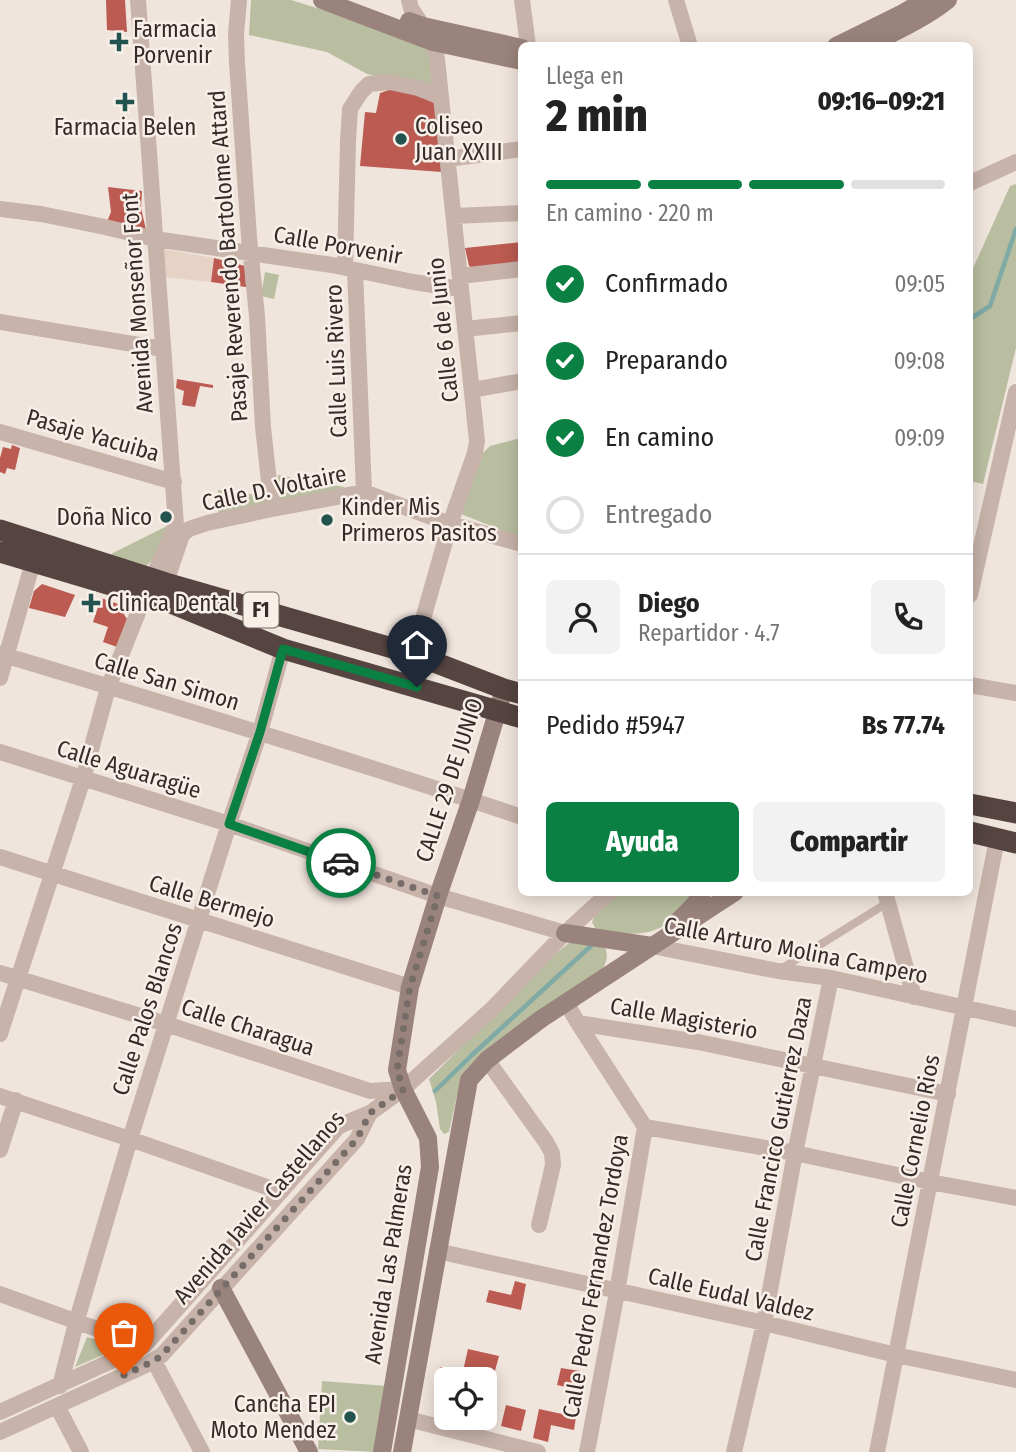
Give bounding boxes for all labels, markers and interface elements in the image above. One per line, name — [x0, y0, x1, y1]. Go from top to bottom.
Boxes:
place label: Farmacia Porvenir — [133, 15, 217, 69]
marker: Farmacia Porvenir — [111, 34, 127, 50]
text: Llega en — [546, 62, 624, 90]
text: 09:16–09:21 — [817, 86, 945, 117]
text: 2 min — [546, 88, 648, 143]
street label: Pasaje Reverendo Bartolome Attard — [202, 89, 254, 423]
marker: Farmacia Belen — [117, 94, 133, 110]
place label: Coliseo Juan XXIII — [415, 112, 503, 166]
place label: Farmacia Belen — [54, 113, 196, 141]
marker: Coliseo Juan XXIII — [393, 131, 409, 147]
street label: Avenida Monseñor Font — [115, 191, 159, 414]
text: En camino · 220 m — [546, 199, 714, 227]
street label: Calle Porvenir — [271, 220, 405, 270]
street label: Calle 6 de Junio — [421, 256, 465, 404]
icon: check — [546, 265, 584, 303]
text: Confirmado — [605, 268, 728, 299]
text: 09:05 — [895, 270, 945, 298]
street label: Calle Luis Rivero — [319, 284, 353, 438]
icon: check — [546, 342, 584, 380]
text: Preparando — [605, 345, 728, 376]
text: 09:08 — [894, 347, 945, 375]
street label: Pasaje Yacuiba — [23, 403, 163, 467]
icon: check — [546, 419, 584, 457]
text: En camino — [605, 422, 714, 453]
text: 09:09 — [894, 424, 945, 452]
street label: Calle D. Voltaire — [199, 459, 349, 517]
place label: Kinder Mis Primeros Pasitos — [341, 493, 497, 547]
text: Entregado — [605, 499, 712, 530]
place label: Doña Nico — [56, 503, 152, 531]
marker: Doña Nico — [158, 509, 174, 525]
marker: Kinder Mis Primeros Pasitos — [319, 512, 335, 528]
button: person — [546, 580, 620, 654]
button: phone — [871, 580, 945, 654]
text: Diego — [638, 588, 700, 619]
place label: Clinica Dental — [107, 589, 236, 617]
road number: F1 — [244, 592, 278, 628]
marker: Clinica Dental — [81, 593, 101, 613]
pin — [387, 615, 447, 687]
text: Repartidor · 4.7 — [638, 619, 780, 647]
icon: home — [398, 626, 436, 664]
street label: Calle San Simon — [91, 646, 243, 716]
street label: CALLE 29 DE JUNIO — [409, 694, 489, 866]
text: Pedido #5947 — [546, 710, 685, 741]
text: Bs 77.74 — [862, 710, 945, 741]
street label: Calle Aguaragüe — [53, 734, 205, 804]
button: Ayuda — [546, 802, 739, 882]
button: Compartir — [753, 802, 945, 882]
courier — [306, 828, 376, 898]
icon: car — [322, 844, 360, 882]
street label: Calle Bermejo — [146, 869, 278, 933]
street label: Calle Arturo Molina Campero — [662, 911, 930, 989]
street label: Calle Palos Blancos — [106, 919, 188, 1099]
street label: Calle Magisterio — [608, 991, 760, 1045]
street label: Calle Charagua — [178, 992, 318, 1062]
street label: Calle Francico Gutierrez Daza — [739, 994, 817, 1264]
street label: Calle Cornelio Rios — [884, 1052, 946, 1230]
street label: Avenida Javier Castellanos — [167, 1105, 351, 1309]
street label: Calle Pedro Fernandez Tordoya — [556, 1132, 634, 1420]
street label: Avenida Las Palmeras — [358, 1162, 418, 1366]
street label: Calle Eudal Valdez — [646, 1261, 816, 1327]
pin — [94, 1303, 154, 1375]
icon: bag — [105, 1314, 143, 1352]
map controls — [434, 1367, 497, 1430]
button: locate — [434, 1367, 497, 1430]
place label: Cancha EPI Moto Mendez — [210, 1390, 336, 1444]
marker: Cancha EPI Moto Mendez — [342, 1409, 358, 1425]

